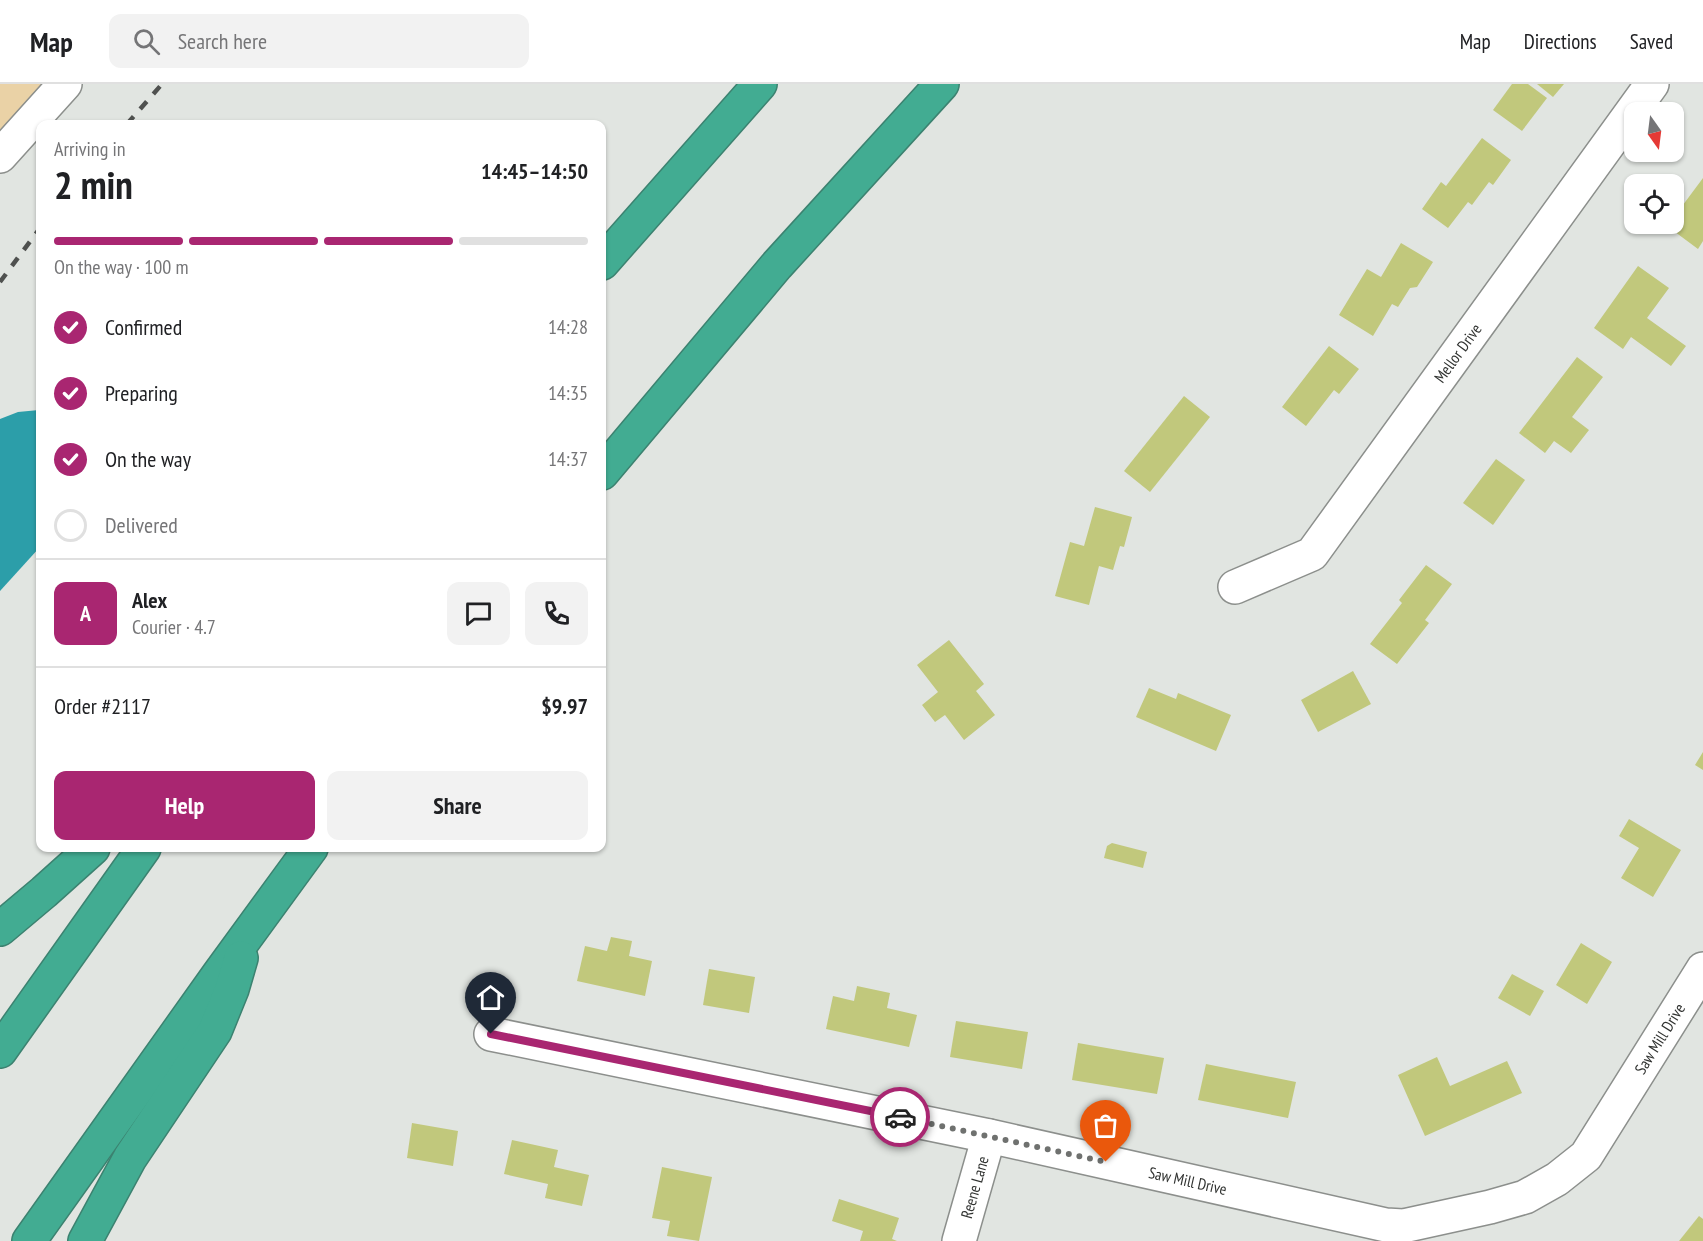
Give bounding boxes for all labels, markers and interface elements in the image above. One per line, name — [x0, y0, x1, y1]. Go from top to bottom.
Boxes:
search box — [109, 14, 529, 68]
text: Map — [30, 23, 73, 60]
icon: search — [130, 25, 163, 58]
text: Search here — [178, 27, 267, 55]
text: Map — [1460, 28, 1491, 55]
text: Directions — [1524, 28, 1597, 55]
text: Saved — [1630, 28, 1673, 55]
north arrow — [1624, 102, 1684, 162]
map controls — [1624, 102, 1684, 234]
text: Arriving in — [54, 136, 126, 162]
text: 14:45–14:50 — [481, 157, 588, 185]
text: 2 min — [54, 159, 133, 210]
button: locate — [1624, 174, 1684, 234]
text: On the way · 100 m — [54, 254, 189, 280]
icon: check — [54, 311, 87, 344]
text: Confirmed — [105, 313, 182, 341]
text: 14:28 — [548, 314, 588, 340]
street label: Mellor Drive — [1429, 319, 1486, 386]
icon: check — [54, 377, 87, 410]
text: Preparing — [105, 379, 178, 407]
text: 14:35 — [548, 380, 588, 406]
icon: check — [54, 443, 87, 476]
text: On the way — [105, 445, 191, 473]
text: 14:37 — [548, 446, 588, 472]
text: Delivered — [105, 511, 178, 539]
button: chat — [447, 582, 510, 645]
button: phone — [525, 582, 588, 645]
text: Alex — [132, 586, 167, 614]
text: A — [80, 599, 91, 627]
text: Courier · 4.7 — [132, 614, 216, 640]
text: Order #2117 — [54, 692, 151, 720]
text: $9.97 — [541, 692, 588, 720]
button: Help — [54, 771, 315, 840]
button: Share — [327, 771, 588, 840]
pin — [465, 972, 516, 1034]
icon: home — [474, 981, 507, 1014]
street label: Saw Mill Drive — [1630, 1000, 1689, 1077]
courier — [870, 1087, 930, 1147]
pin — [1080, 1100, 1131, 1162]
icon: car — [884, 1101, 917, 1134]
icon: bag — [1089, 1109, 1122, 1142]
street label: Reene Lane — [956, 1154, 993, 1221]
street label: Saw Mill Drive — [1147, 1162, 1229, 1199]

